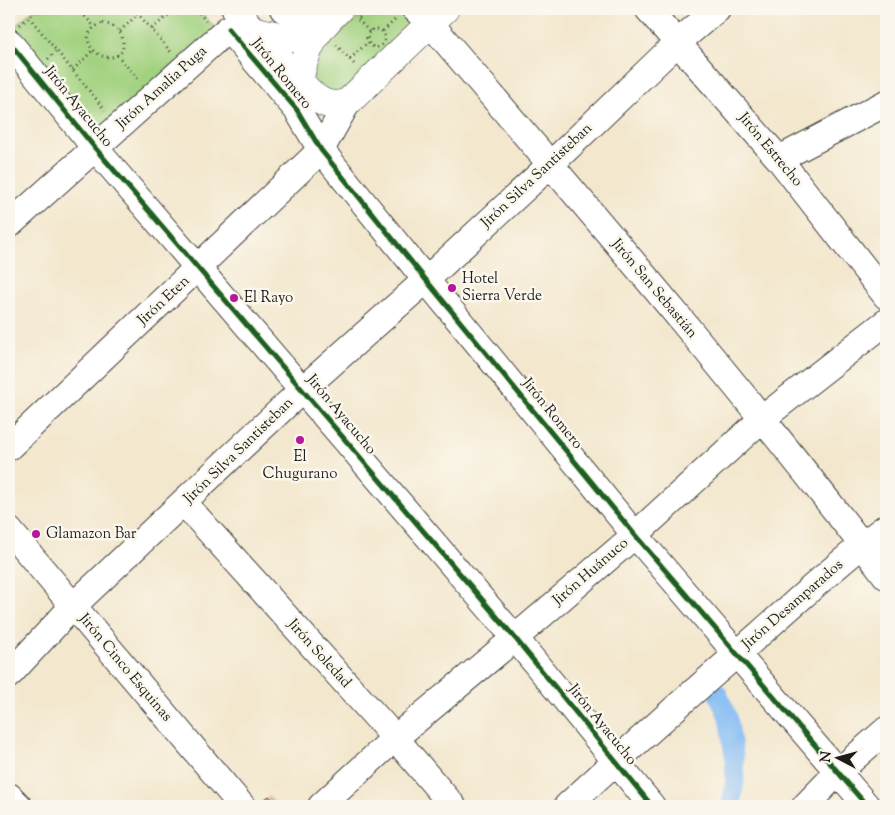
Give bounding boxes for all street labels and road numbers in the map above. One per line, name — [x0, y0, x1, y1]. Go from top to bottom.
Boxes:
street label: Jirón Romero — [245, 33, 316, 114]
street label: Jirón Amalia Puga — [111, 41, 212, 135]
street label: Jirón Ayacucho — [38, 61, 117, 152]
street label: Jirón Estrecho — [732, 108, 807, 191]
street label: Jirón Silva Santisteban — [476, 119, 597, 234]
street label: Jirón San Sebastián — [605, 234, 702, 343]
street label: Jirón Eten — [133, 271, 195, 331]
street label: Jirón Ayacucho — [301, 370, 381, 460]
street label: Jirón Romero — [516, 373, 587, 454]
street label: Jirón Silva Santisteban — [179, 393, 299, 510]
street label: Jirón Huánuco — [548, 533, 633, 611]
street label: Jirón Desamparados — [737, 555, 848, 656]
street label: Jirón Cinco Esquinas — [73, 609, 177, 727]
street label: Jirón Soledad — [282, 614, 356, 693]
street label: Jirón Ayacucho — [562, 679, 641, 770]

